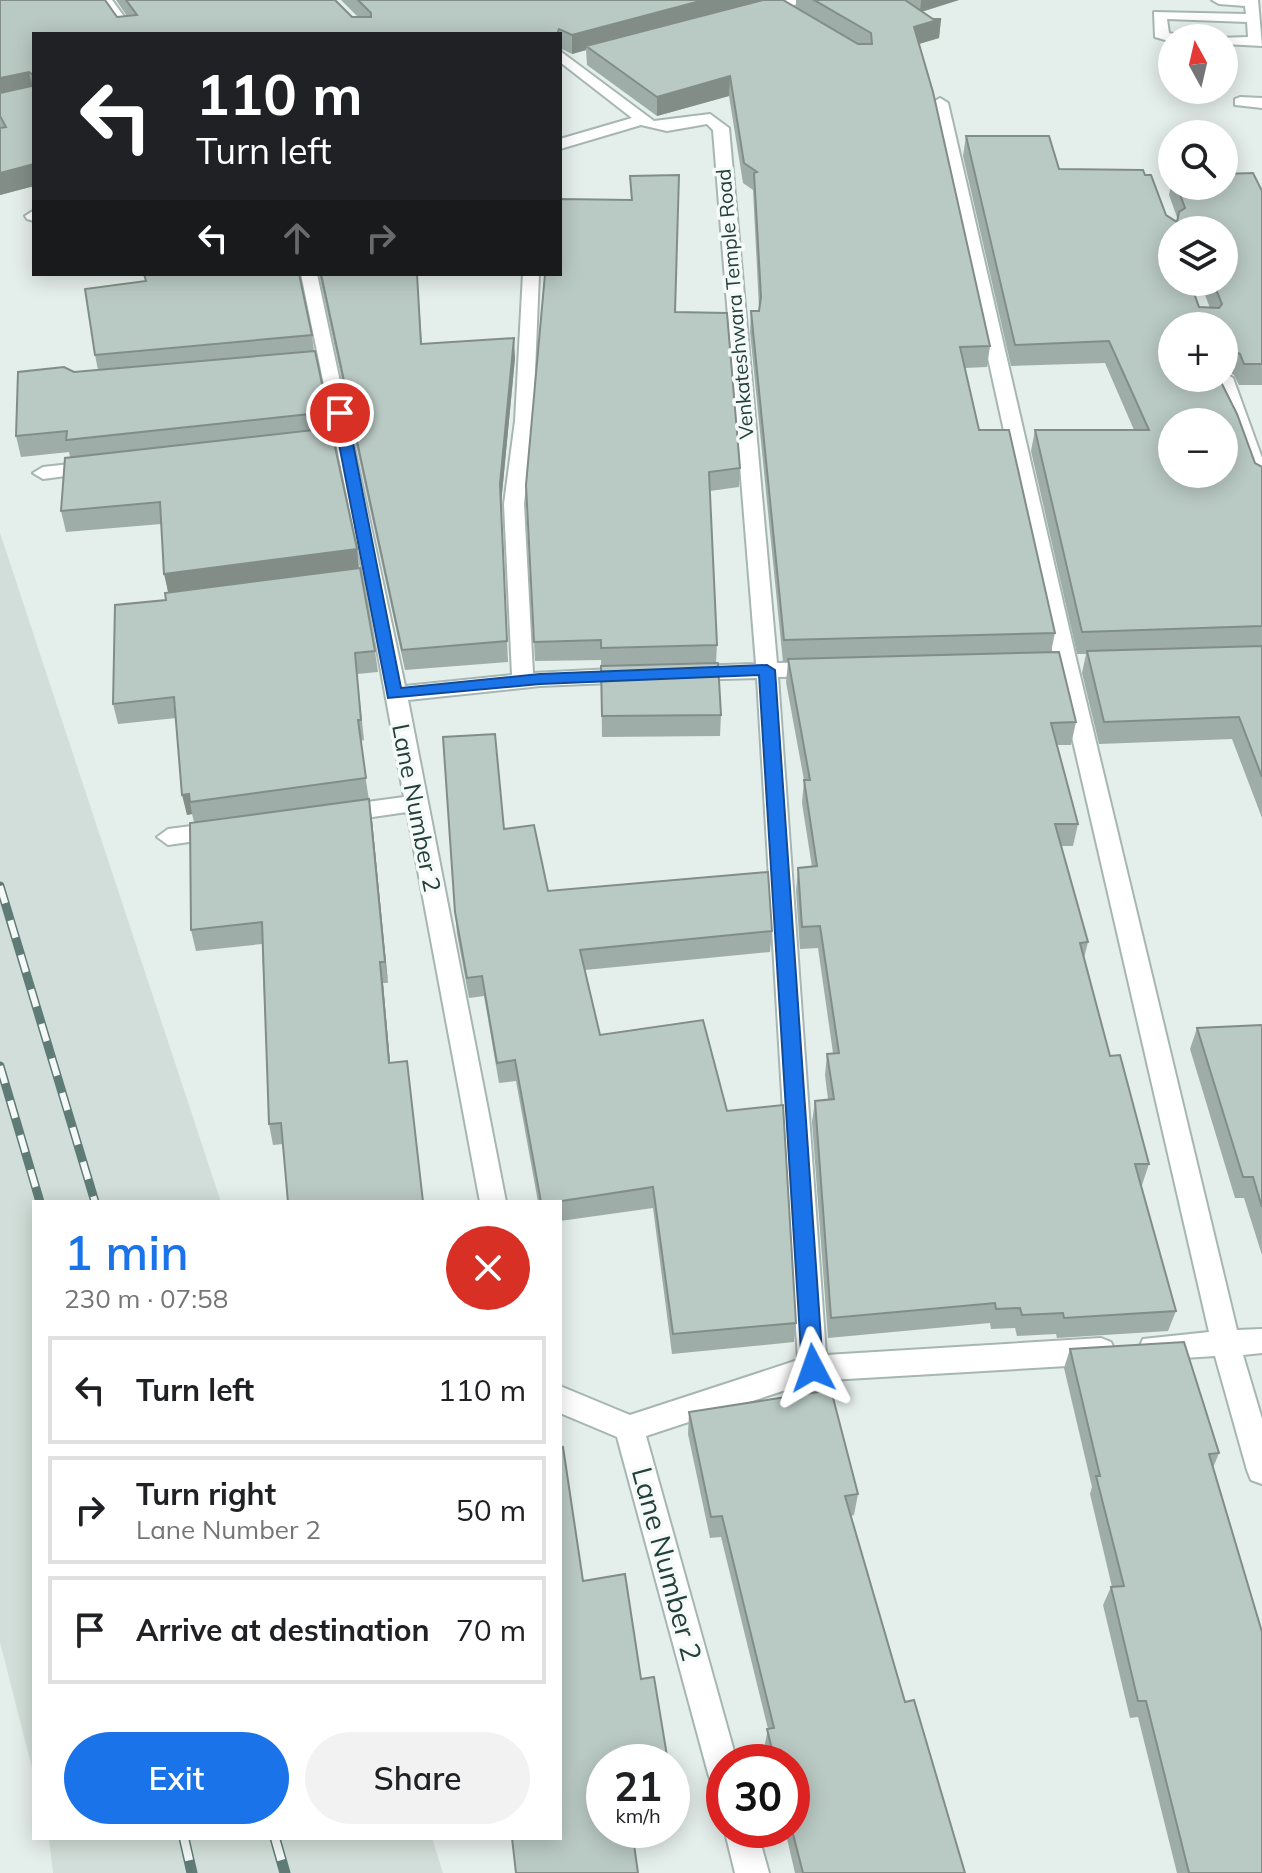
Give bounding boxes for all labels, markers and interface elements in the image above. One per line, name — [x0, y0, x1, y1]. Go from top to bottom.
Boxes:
north arrow — [1158, 24, 1238, 104]
map controls — [1158, 24, 1238, 488]
text: 110 m — [196, 59, 363, 129]
icon: left — [64, 64, 168, 168]
button: search — [1158, 120, 1238, 200]
text: Turn left — [196, 128, 332, 173]
street label: Venkateshwara Temple Road — [710, 168, 759, 440]
icon: left — [191, 216, 235, 260]
icon: ahead — [275, 216, 319, 260]
icon: right — [359, 216, 403, 260]
button: layers — [1158, 216, 1238, 296]
button: + — [1158, 312, 1238, 392]
pin — [306, 379, 374, 447]
icon: arrive — [318, 391, 362, 435]
button: − — [1158, 408, 1238, 488]
street label: Lane Number 2 — [386, 721, 448, 894]
text: 1 min — [64, 1222, 189, 1282]
button: close — [446, 1226, 530, 1310]
text: 230 m · 07:58 — [64, 1282, 228, 1315]
position arrow — [771, 1326, 855, 1410]
icon: left — [68, 1368, 112, 1412]
text: Turn left — [136, 1371, 254, 1409]
text: 110 m — [438, 1371, 526, 1409]
street label: Lane Number 2 — [625, 1463, 710, 1665]
text: Turn right — [136, 1475, 276, 1513]
icon: right — [68, 1488, 112, 1532]
text: 50 m — [456, 1491, 526, 1529]
text: Lane Number 2 — [136, 1513, 321, 1546]
icon: arrive — [68, 1608, 112, 1652]
text: Arrive at destination — [136, 1611, 430, 1649]
text: 70 m — [456, 1611, 526, 1649]
button: Exit — [64, 1732, 289, 1824]
button: Share — [305, 1732, 530, 1824]
speed limit sign: 30 — [706, 1744, 810, 1848]
text: 21 — [614, 1761, 662, 1811]
text: km/h — [615, 1803, 661, 1828]

